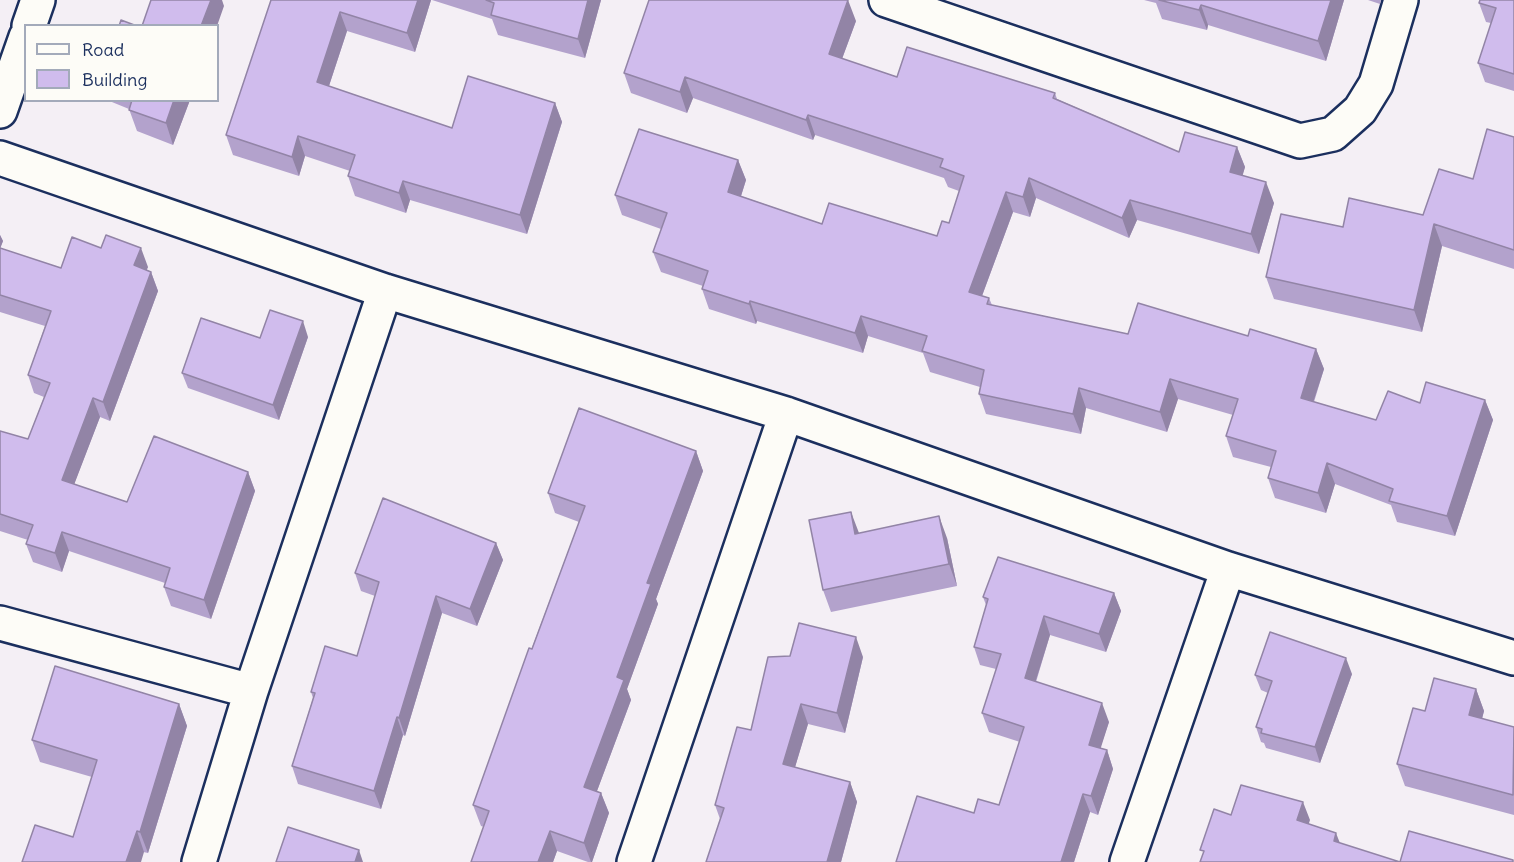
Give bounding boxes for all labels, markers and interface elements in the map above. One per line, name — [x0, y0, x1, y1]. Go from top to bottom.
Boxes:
legend — [24, 24, 219, 102]
text: Road — [82, 38, 124, 61]
text: Building — [82, 68, 147, 91]

